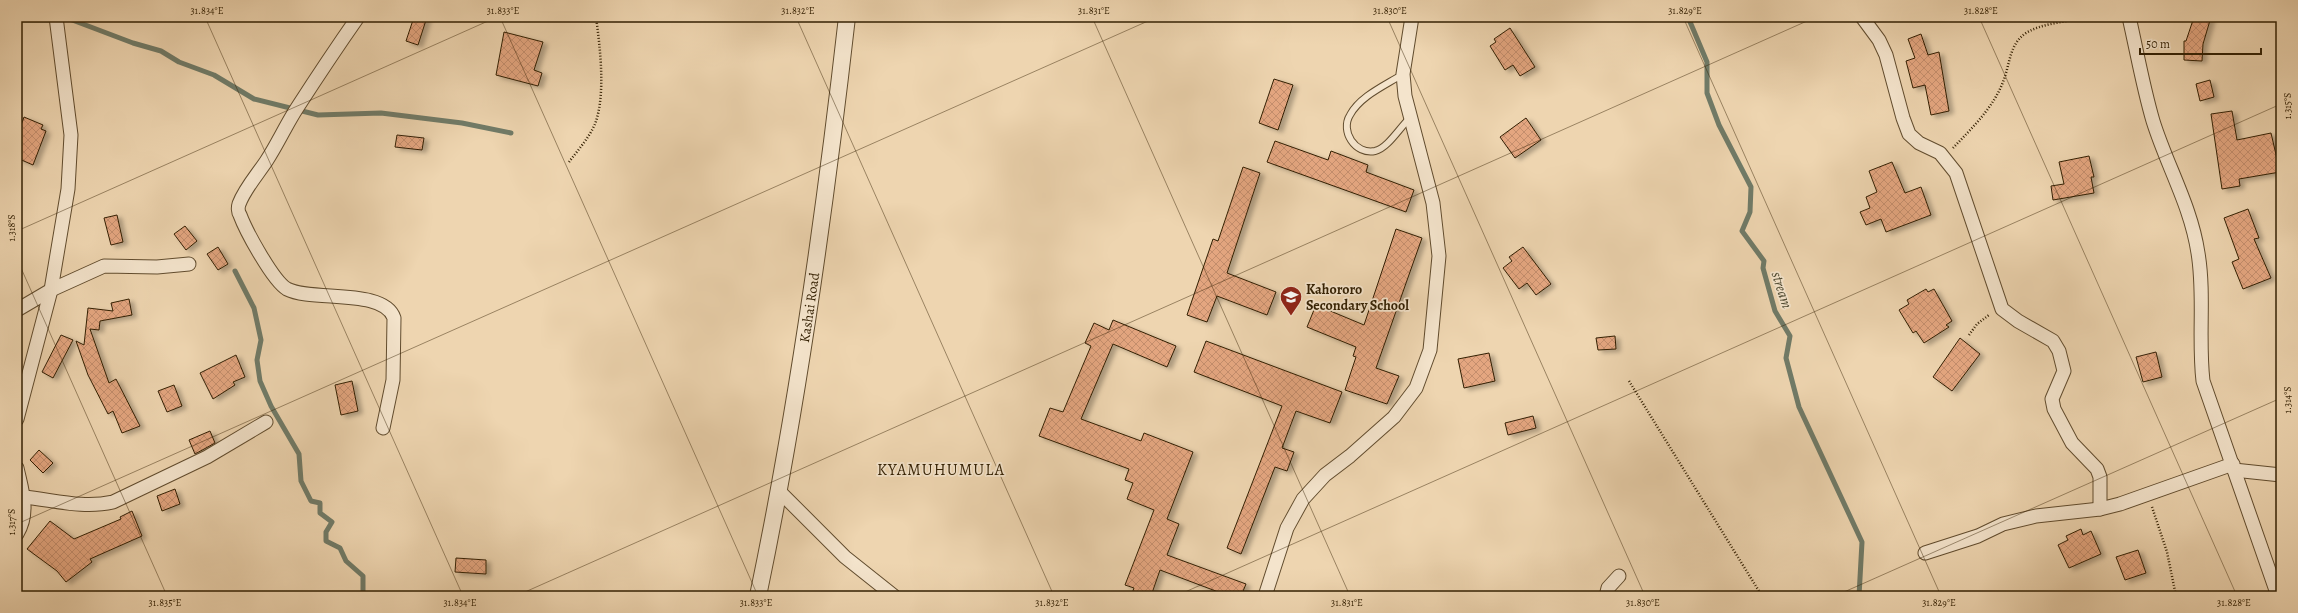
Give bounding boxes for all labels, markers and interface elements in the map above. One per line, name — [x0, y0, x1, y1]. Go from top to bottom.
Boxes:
text: 31.834°E — [190, 4, 224, 17]
text: 31.833°E — [487, 4, 519, 17]
text: 31.832°E — [781, 4, 815, 17]
text: 31.831°E — [1078, 4, 1110, 17]
text: 31.830°E — [1373, 4, 1407, 17]
text: 31.829°E — [1668, 4, 1702, 17]
text: 31.828°E — [1964, 4, 1998, 17]
scale bar — [2140, 30, 2261, 56]
text: 50 m — [2146, 36, 2170, 52]
text: 1.315°S — [2281, 93, 2294, 119]
text: 1.318°S — [5, 214, 18, 242]
water label: stream — [1767, 269, 1797, 311]
street label: Kashai Road — [795, 271, 824, 344]
place label: Kahororo Secondary School — [1306, 280, 1409, 315]
school or university icon: Kahororo Secondary School — [1278, 284, 1304, 317]
text: 1.314°S — [2281, 387, 2294, 413]
district label: KYAMUHUMULA — [877, 459, 1005, 481]
text: 1.317°S — [5, 509, 18, 535]
text: 31.835°E — [149, 596, 182, 609]
text: 31.834°E — [443, 596, 477, 609]
text: 31.833°E — [740, 596, 772, 609]
text: 31.832°E — [1035, 596, 1069, 609]
text: 31.831°E — [1331, 596, 1363, 609]
text: 31.830°E — [1626, 596, 1660, 609]
text: 31.829°E — [1922, 596, 1956, 609]
text: 31.828°E — [2217, 596, 2251, 609]

